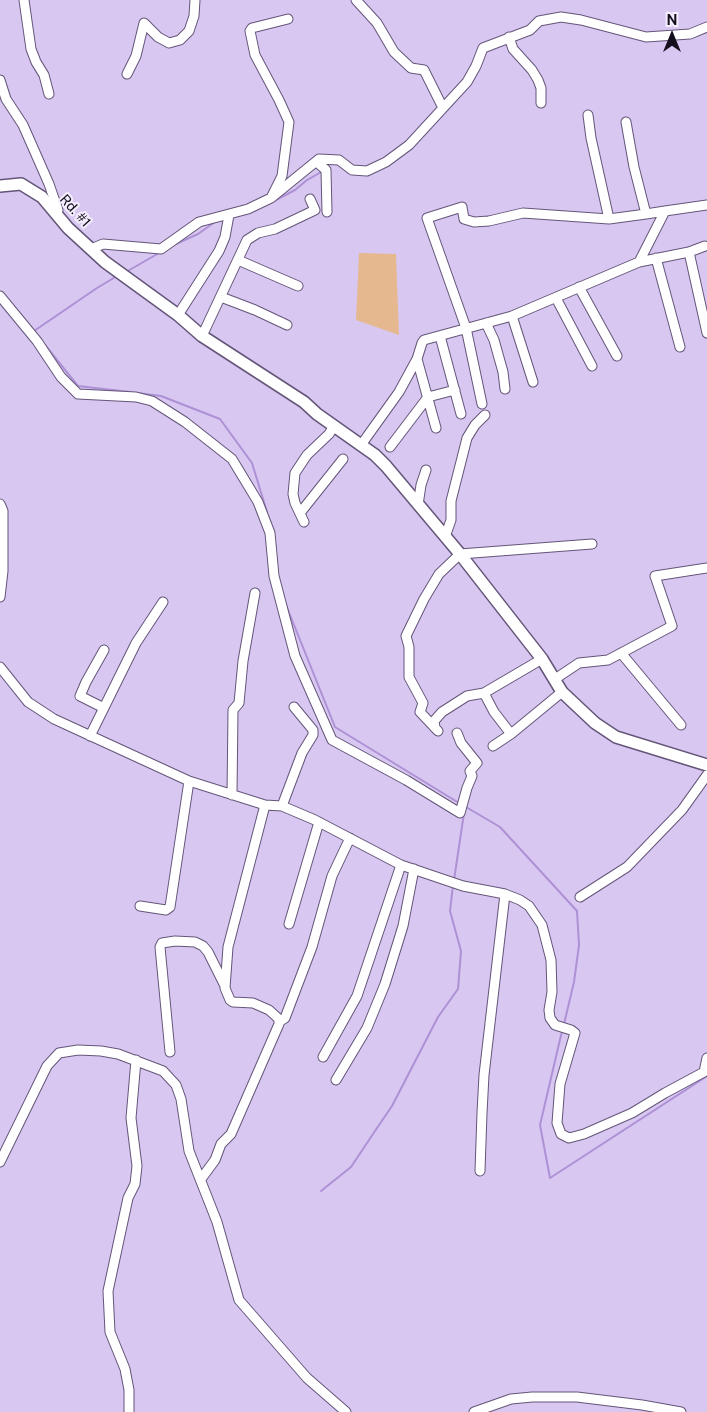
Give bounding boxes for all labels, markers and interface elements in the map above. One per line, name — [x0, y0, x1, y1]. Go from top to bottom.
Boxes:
north arrow — [647, 10, 697, 60]
text: N — [667, 12, 677, 28]
street label: Rd. #1 — [56, 191, 94, 231]

